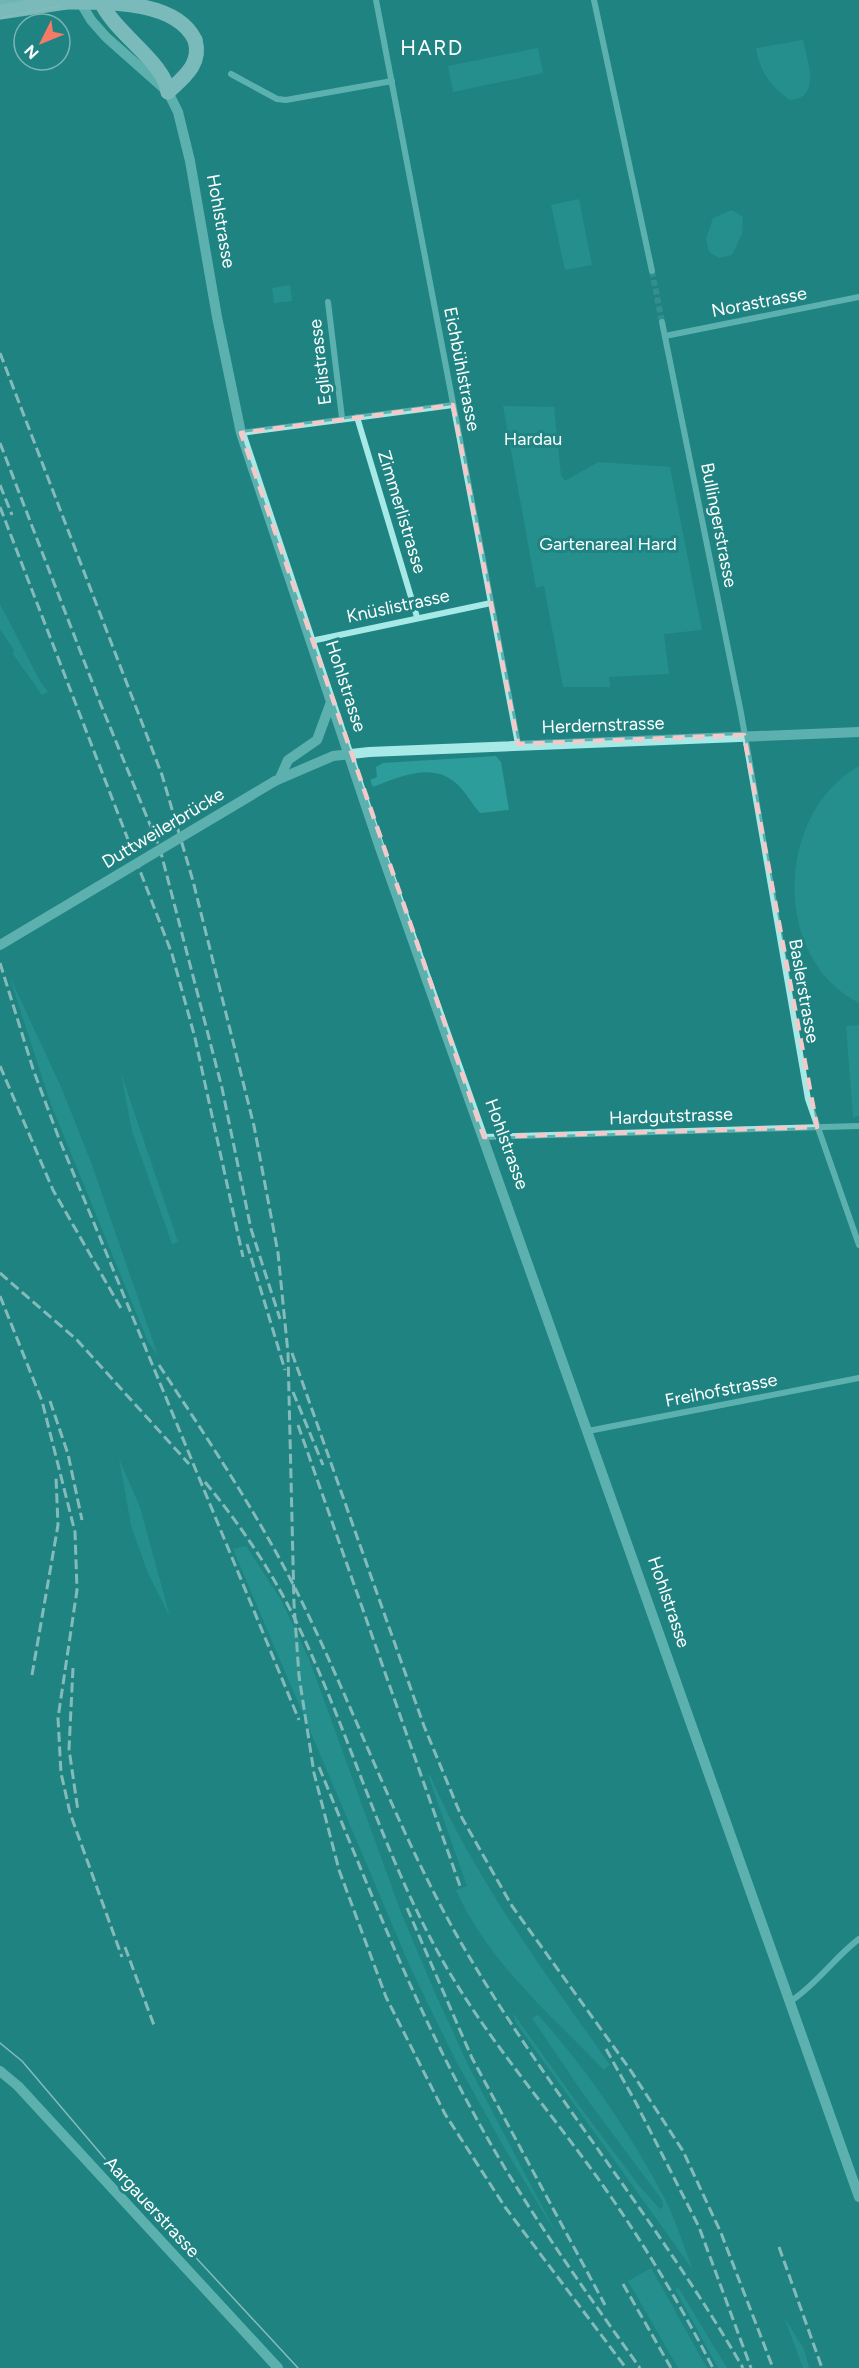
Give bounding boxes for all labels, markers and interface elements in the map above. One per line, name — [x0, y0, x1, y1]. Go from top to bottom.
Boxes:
north arrow — [12, 12, 72, 72]
district label: HARD — [400, 35, 464, 60]
text: N — [20, 41, 43, 63]
street label: Hohlstrasse — [202, 172, 240, 270]
street label: Norastrasse — [709, 282, 809, 322]
street label: Eichbühlstrasse — [439, 305, 485, 433]
street label: Eglistrasse — [304, 318, 336, 406]
park label: Hardau — [504, 428, 562, 450]
street label: Zimmerlistrasse — [373, 448, 431, 576]
street label: Bullingerstrasse — [696, 461, 742, 589]
park label: Gartenareal Hard — [539, 533, 677, 555]
street label: Knüslistrasse — [345, 584, 452, 628]
street label: Hohlstrasse — [321, 637, 371, 735]
street label: Herdernstrasse — [541, 712, 665, 738]
street label: Duttweilerbrücke — [98, 783, 228, 873]
street label: Baslerstrasse — [784, 937, 824, 1045]
street label: Hohlstrasse — [480, 1096, 534, 1193]
street label: Hardgutstrasse — [609, 1103, 733, 1129]
street label: Freihofstrasse — [663, 1368, 779, 1412]
street label: Hohlstrasse — [643, 1553, 695, 1651]
street label: Aargauerstrasse — [100, 2152, 205, 2262]

